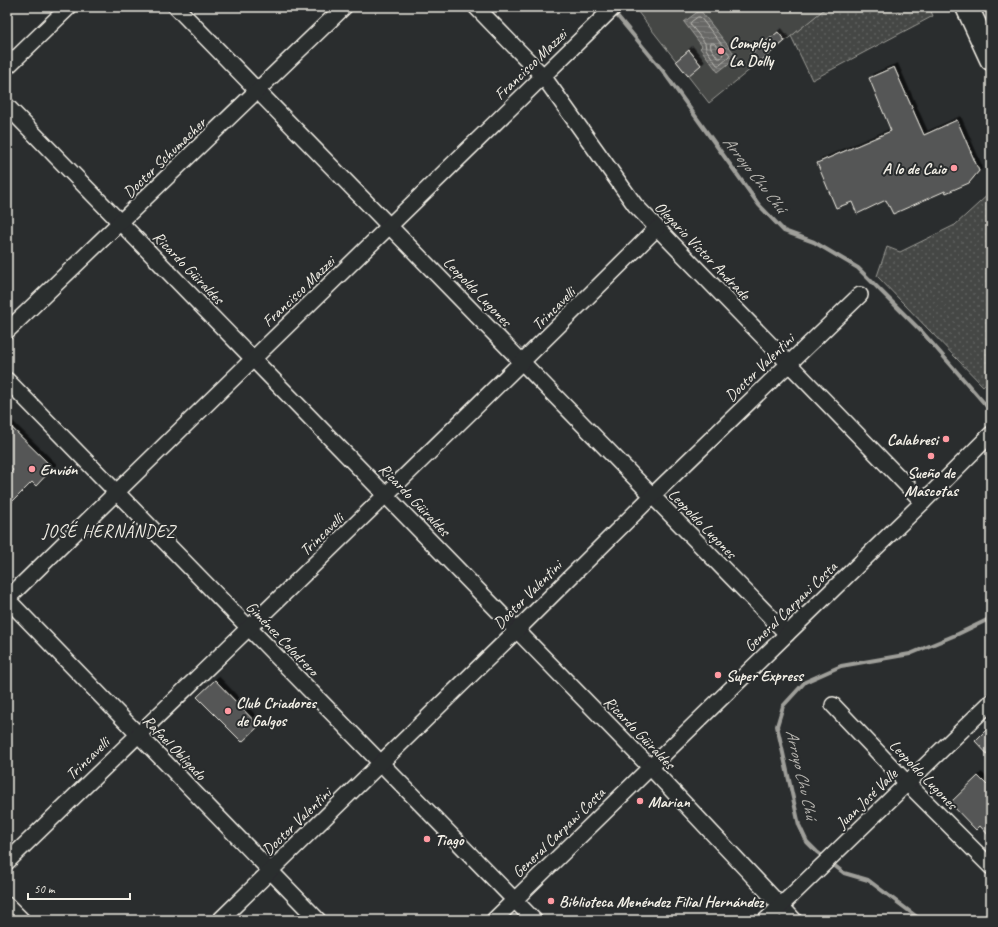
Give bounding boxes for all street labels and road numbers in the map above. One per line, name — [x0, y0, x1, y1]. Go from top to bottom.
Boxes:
street label: Francisco Mazzei — [490, 24, 573, 104]
street label: Doctor Schumacher — [119, 112, 211, 202]
street label: Olegario Víctor Andrade — [650, 197, 756, 305]
street label: Ricardo Güiraldes — [149, 227, 229, 309]
street label: Francisco Mazzei — [258, 251, 341, 331]
street label: Leopoldo Lugones — [439, 252, 517, 332]
street label: Trincavelli — [528, 281, 581, 335]
street label: Doctor Valentini — [721, 328, 800, 406]
street label: Ricardo Güiraldes — [375, 459, 455, 541]
street label: Leopoldo Lugones — [664, 484, 742, 564]
street label: Trincavelli — [296, 508, 349, 560]
street label: Doctor Valentini — [489, 555, 568, 633]
street label: General Carpani Costa — [740, 556, 842, 656]
street label: Giménez Colodrero — [242, 597, 325, 682]
street label: Ricardo Güiraldes — [600, 692, 680, 774]
street label: Rafael Obligado — [138, 711, 211, 785]
street label: Trincavelli — [62, 732, 115, 784]
street label: Leopoldo Lugones — [885, 735, 963, 815]
street label: Juan José Valle — [831, 763, 903, 834]
street label: Doctor Valentini — [258, 782, 337, 860]
street label: General Carpani Costa — [508, 782, 610, 882]

